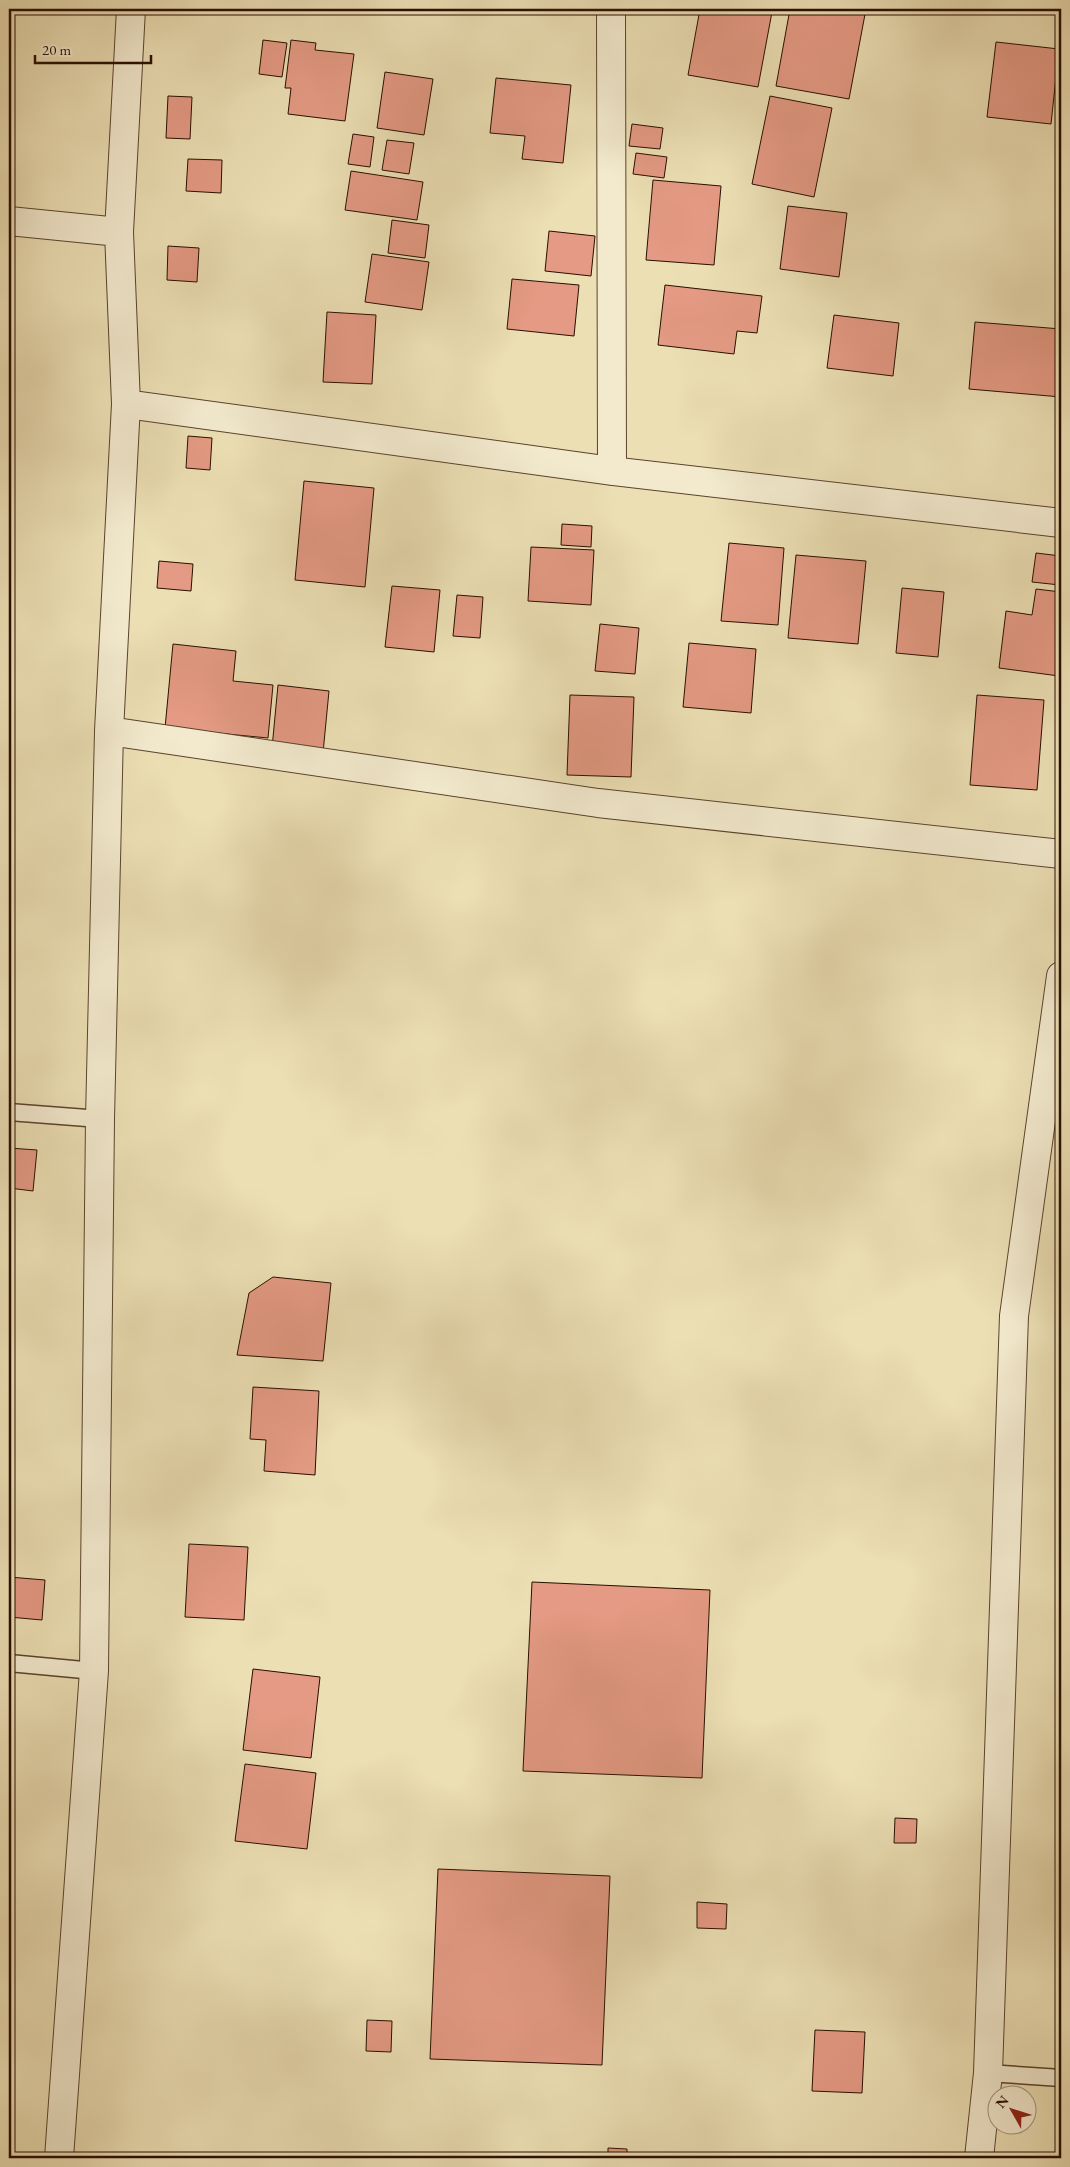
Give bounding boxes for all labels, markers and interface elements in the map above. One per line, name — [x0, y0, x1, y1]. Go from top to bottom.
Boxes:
scale bar — [35, 32, 151, 64]
text: 20 m — [42, 40, 71, 59]
north arrow — [988, 2084, 1038, 2134]
text: N — [991, 2091, 1013, 2112]

